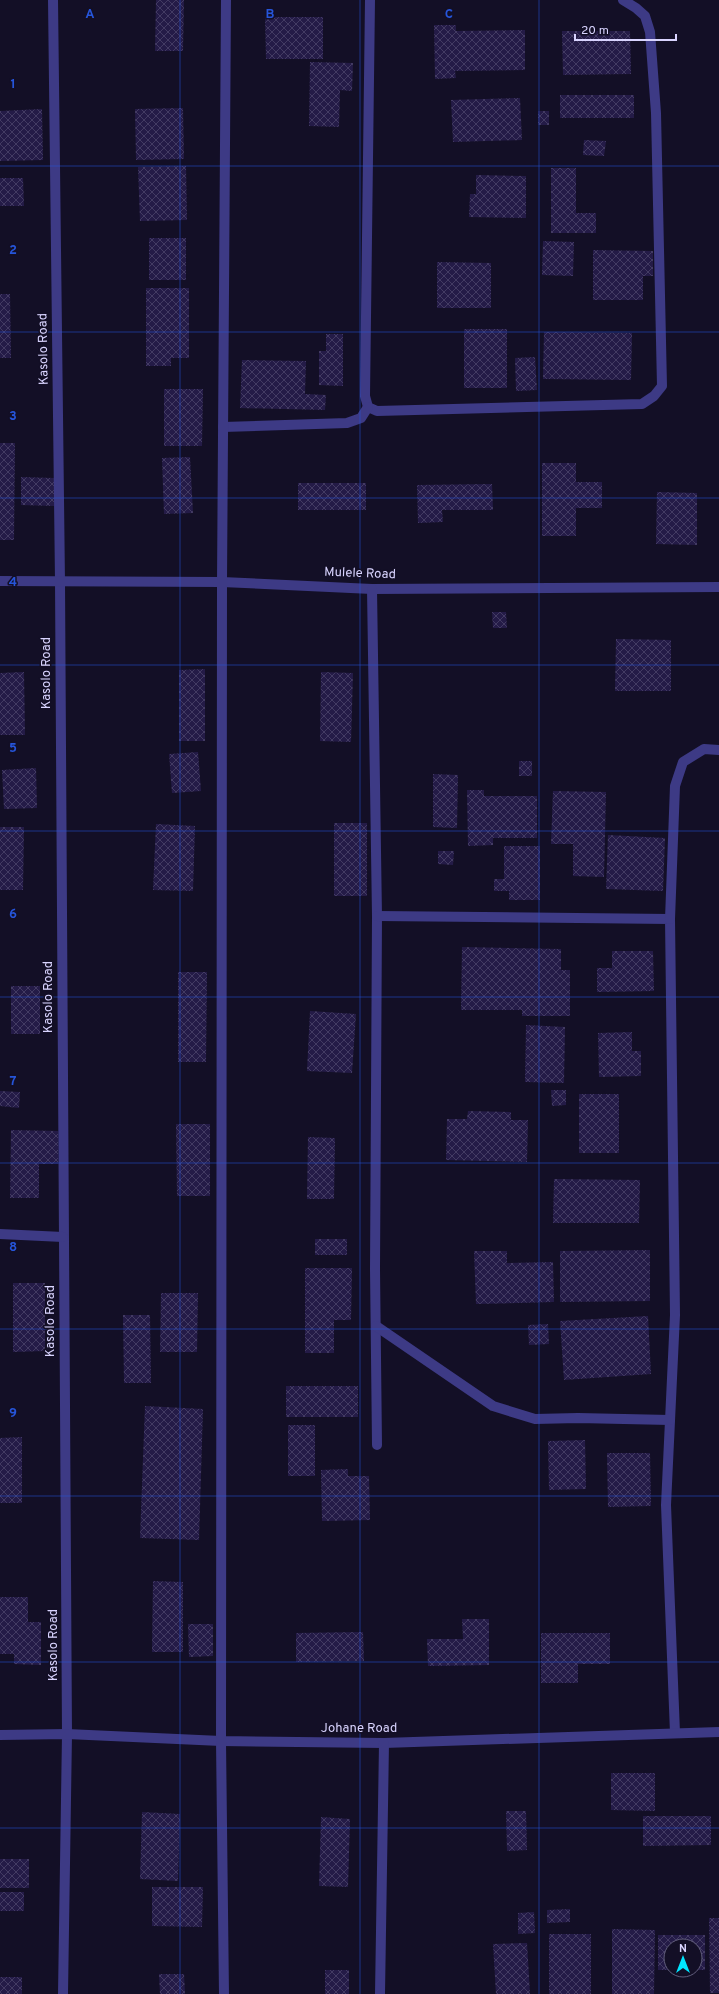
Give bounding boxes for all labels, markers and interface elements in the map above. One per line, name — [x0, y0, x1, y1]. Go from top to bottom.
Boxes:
text: A — [85, 7, 95, 23]
text: B — [266, 7, 275, 23]
text: C — [445, 7, 453, 23]
scale bar — [575, 16, 676, 42]
text: 20 m — [581, 23, 609, 39]
text: 1 — [10, 77, 16, 93]
text: 2 — [9, 243, 17, 259]
street label: Kasolo Road — [35, 313, 53, 385]
text: 3 — [9, 409, 17, 425]
street label: Mulele Road — [324, 565, 396, 583]
text: 4 — [9, 575, 17, 591]
street label: Kasolo Road — [39, 637, 55, 709]
text: 5 — [9, 741, 17, 757]
text: 6 — [9, 907, 17, 923]
street label: Kasolo Road — [41, 961, 57, 1033]
text: 7 — [10, 1074, 17, 1090]
text: 8 — [9, 1240, 17, 1256]
street label: Kasolo Road — [43, 1285, 59, 1357]
text: 9 — [9, 1406, 17, 1422]
street label: Kasolo Road — [46, 1609, 62, 1681]
street label: Johane Road — [321, 1721, 397, 1737]
north arrow — [663, 1938, 703, 1978]
text: N — [679, 1942, 687, 1956]

